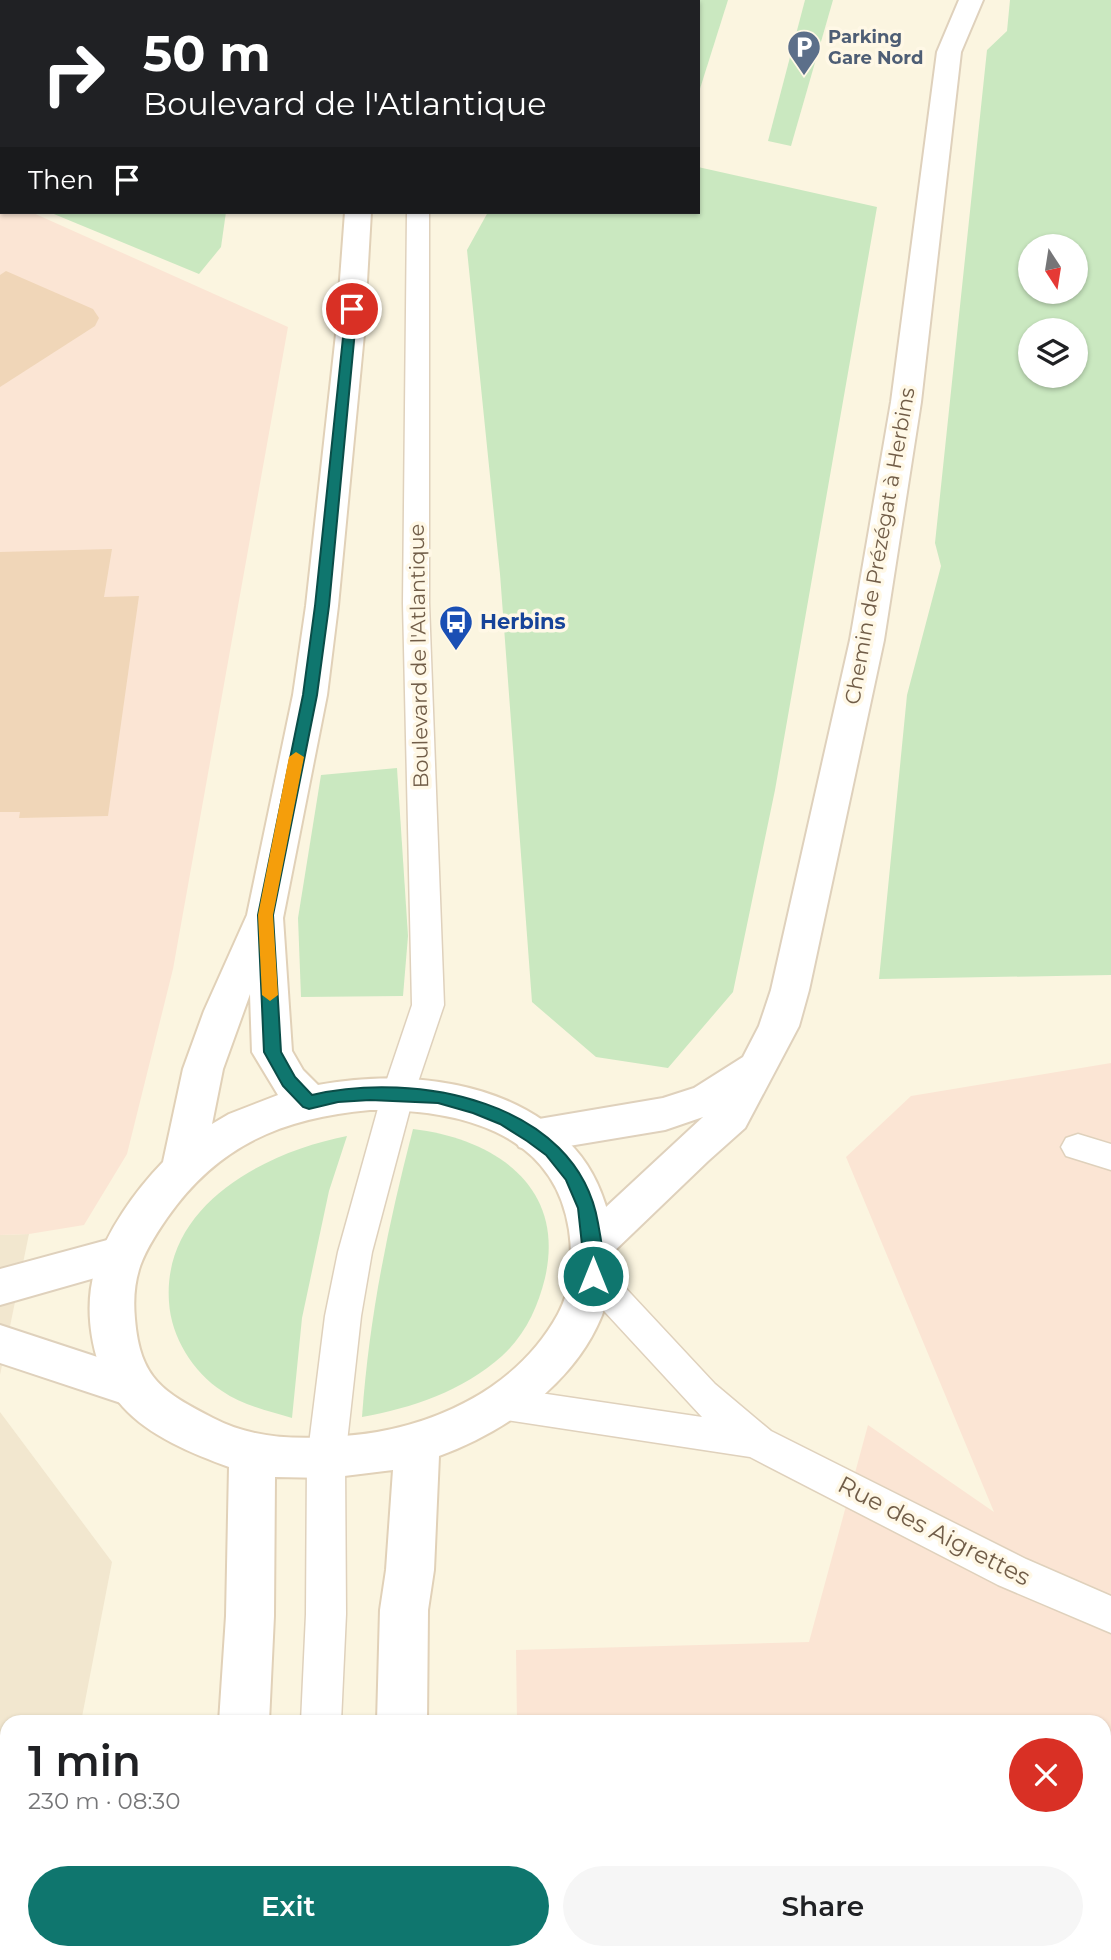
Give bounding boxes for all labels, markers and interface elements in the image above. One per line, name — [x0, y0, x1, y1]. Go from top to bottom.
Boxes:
text: 50 m — [143, 24, 271, 83]
place label: Parking Gare Nord — [828, 26, 923, 69]
icon: right — [28, 28, 119, 119]
parking icon: Parking Gare Nord — [785, 28, 823, 77]
text: Boulevard de l'Atlantique — [143, 84, 547, 123]
icon: arrive — [108, 161, 146, 199]
text: Then — [28, 164, 94, 196]
north arrow — [1018, 234, 1088, 304]
map controls — [1018, 234, 1088, 388]
pin — [322, 279, 382, 339]
icon: arrive — [333, 290, 371, 328]
button: layers — [1018, 318, 1088, 388]
street label: Chemin de Prézégat à Herbins — [839, 385, 920, 706]
street label: Boulevard de l'Atlantique — [404, 523, 433, 789]
bus stop icon: Herbins — [437, 603, 475, 652]
place label: Herbins — [480, 609, 566, 634]
position arrow — [556, 1239, 630, 1313]
street label: Rue des Aigrettes — [833, 1470, 1035, 1592]
text: 1 min — [28, 1735, 141, 1787]
button: close — [1009, 1738, 1083, 1812]
text: 230 m · 08:30 — [28, 1787, 181, 1815]
button: Exit — [28, 1866, 549, 1946]
button: Share — [563, 1866, 1083, 1946]

